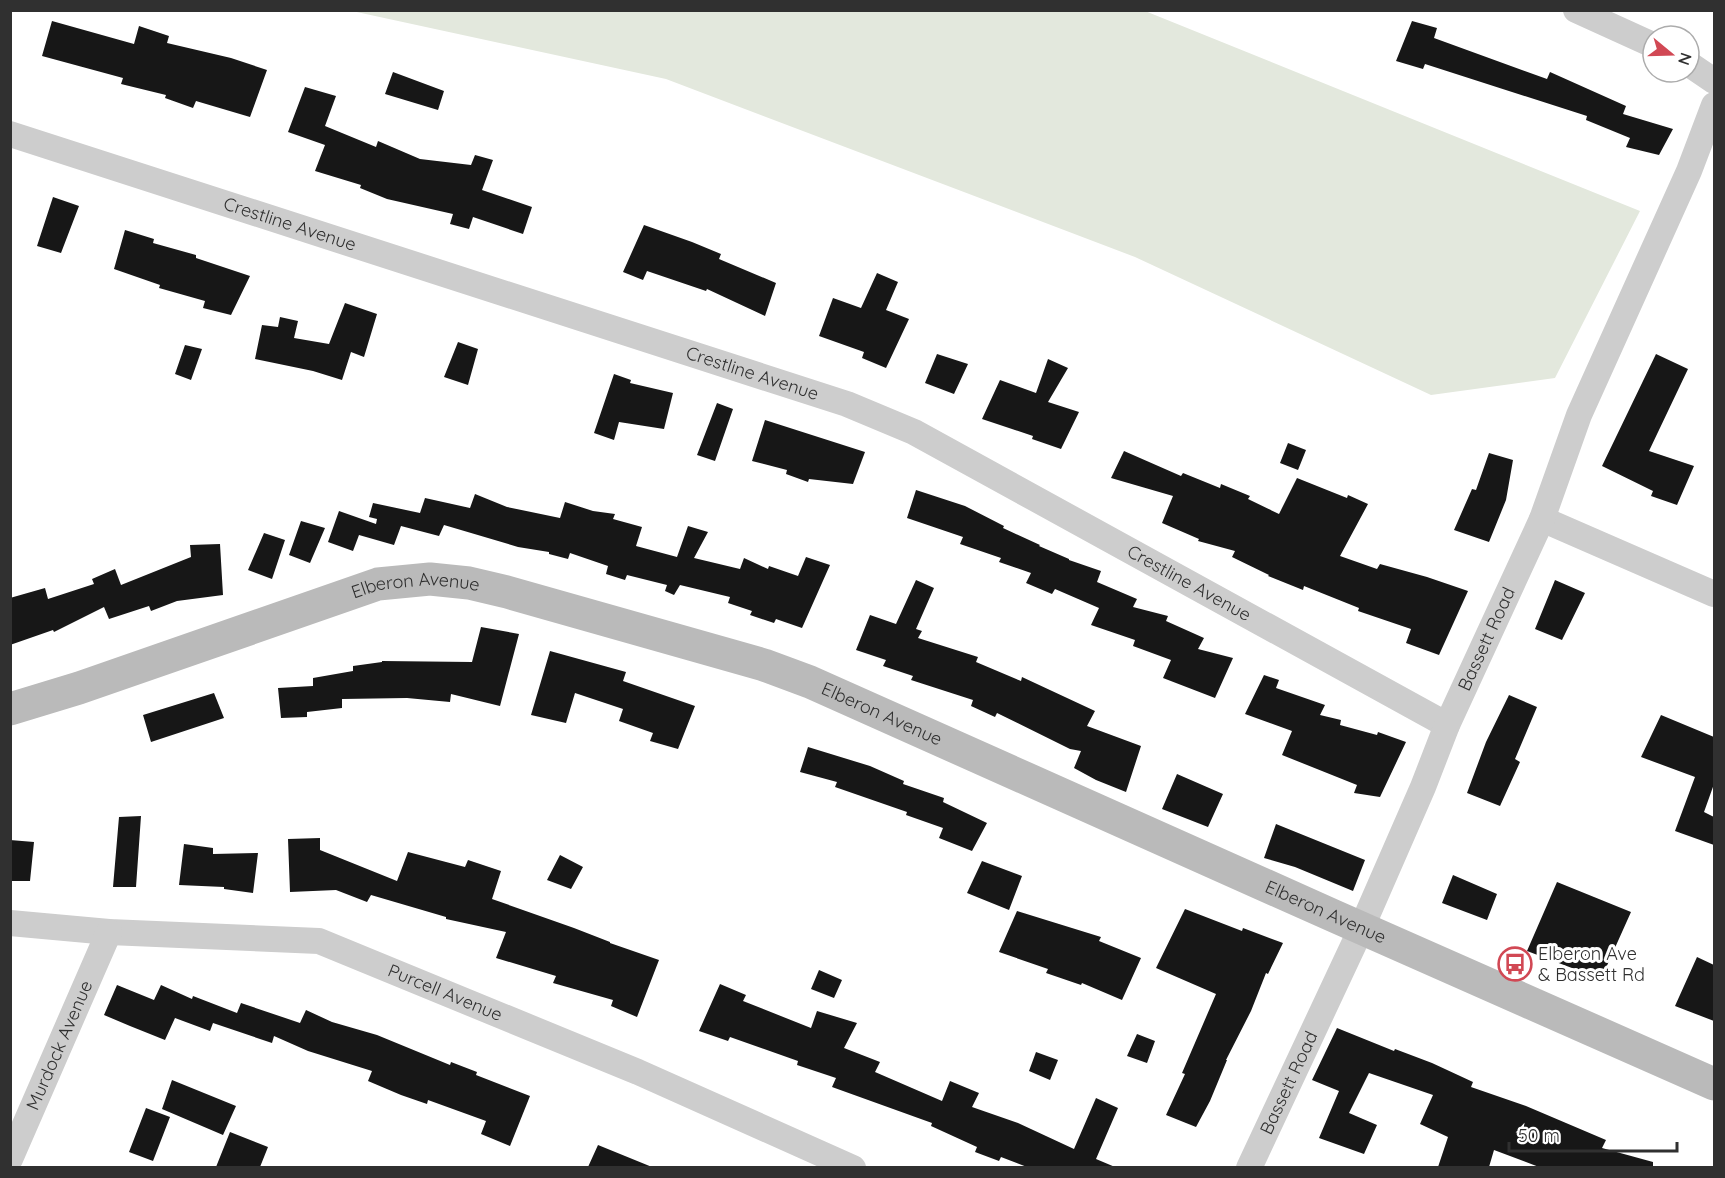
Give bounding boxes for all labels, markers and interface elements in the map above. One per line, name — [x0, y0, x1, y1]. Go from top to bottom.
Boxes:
north arrow — [1641, 24, 1701, 84]
text: N — [1674, 50, 1697, 68]
street label: Crestline Avenue — [221, 192, 359, 256]
street label: Crestline Avenue — [683, 341, 822, 405]
street label: Crestline Avenue — [1123, 539, 1255, 626]
street label: Elberon Avenue — [348, 567, 482, 603]
street label: Bassett Road — [1452, 583, 1520, 694]
street label: Elberon Avenue — [818, 677, 946, 751]
street label: Elberon Avenue — [1262, 875, 1390, 949]
place label: Elberon Ave & Bassett Rd — [1538, 942, 1645, 986]
bus stop icon: Elberon Ave & Bassett Rd — [1497, 946, 1533, 982]
street label: Purcell Avenue — [385, 959, 506, 1026]
street label: Murdock Avenue — [21, 977, 97, 1113]
street label: Bassett Road — [1254, 1027, 1323, 1138]
scale bar — [1509, 1115, 1677, 1153]
text: 50 m — [1518, 1124, 1560, 1147]

